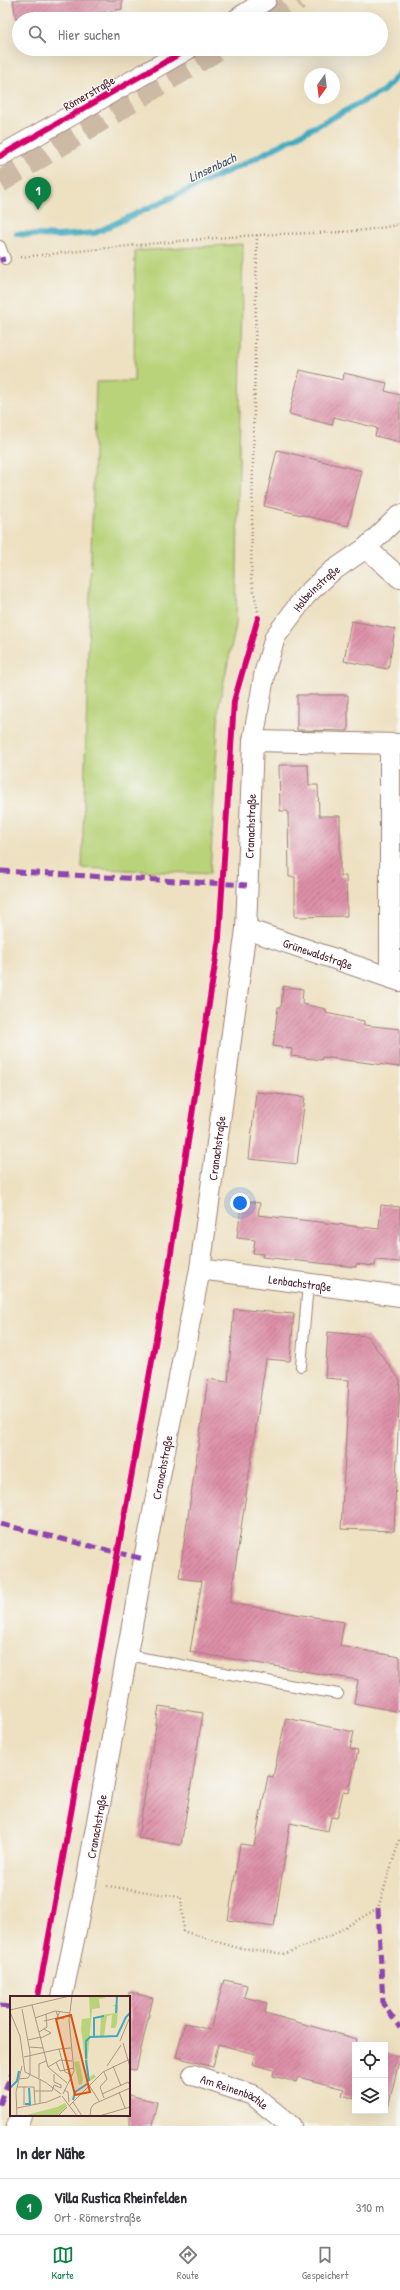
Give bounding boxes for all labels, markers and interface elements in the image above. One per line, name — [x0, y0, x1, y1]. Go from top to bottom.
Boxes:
search box — [12, 12, 388, 56]
icon: search — [26, 23, 48, 45]
text: Hier suchen — [58, 24, 120, 45]
north arrow — [304, 68, 340, 104]
street label: Römerstraße — [60, 71, 118, 115]
water label: Linsenbach — [185, 147, 240, 186]
pin: 1 — [25, 177, 51, 210]
street label: Holbeinstraße — [288, 560, 343, 615]
street label: Cranachstraße — [240, 793, 260, 859]
street label: Grünewaldstraße — [281, 934, 355, 973]
street label: Cranachstraße — [204, 1115, 229, 1181]
your location — [230, 1193, 250, 1213]
street label: Lenbachstraße — [268, 1270, 333, 1295]
street label: Cranachstraße — [147, 1434, 176, 1501]
street label: Cranachstraße — [82, 1793, 110, 1860]
inset map — [10, 1996, 130, 2116]
map controls — [352, 2042, 388, 2114]
button: locate — [352, 2042, 388, 2078]
street label: Am Reinenbächle — [198, 2070, 273, 2113]
button: layers — [352, 2078, 388, 2114]
text: In der Nähe — [16, 2141, 85, 2164]
text: Villa Rustica Rheinfelden — [54, 2187, 187, 2208]
text: 1 — [27, 2198, 31, 2216]
text: 310 m — [356, 2198, 384, 2216]
text: Ort · Römerstraße — [54, 2208, 141, 2226]
tab: Karte — [51, 2244, 74, 2282]
tab: Route — [177, 2244, 199, 2282]
tab: Gespeichert — [302, 2244, 349, 2282]

